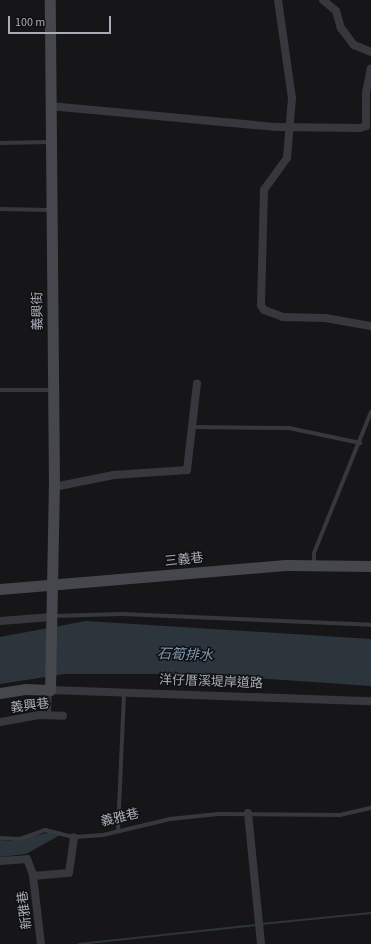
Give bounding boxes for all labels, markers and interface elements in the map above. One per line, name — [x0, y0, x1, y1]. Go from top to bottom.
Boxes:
scale bar — [10, 8, 113, 34]
text: 100 m — [15, 14, 45, 31]
street label: 義興街 — [30, 291, 46, 331]
street label: 三義巷 — [164, 550, 204, 570]
water label: 石筍排水 — [157, 646, 213, 664]
street label: 洋仔厝溪堤岸道路 — [159, 672, 263, 692]
street label: 義興巷 — [10, 696, 50, 716]
street label: 義雅巷 — [99, 806, 141, 830]
street label: 新雅巷 — [15, 890, 35, 930]

